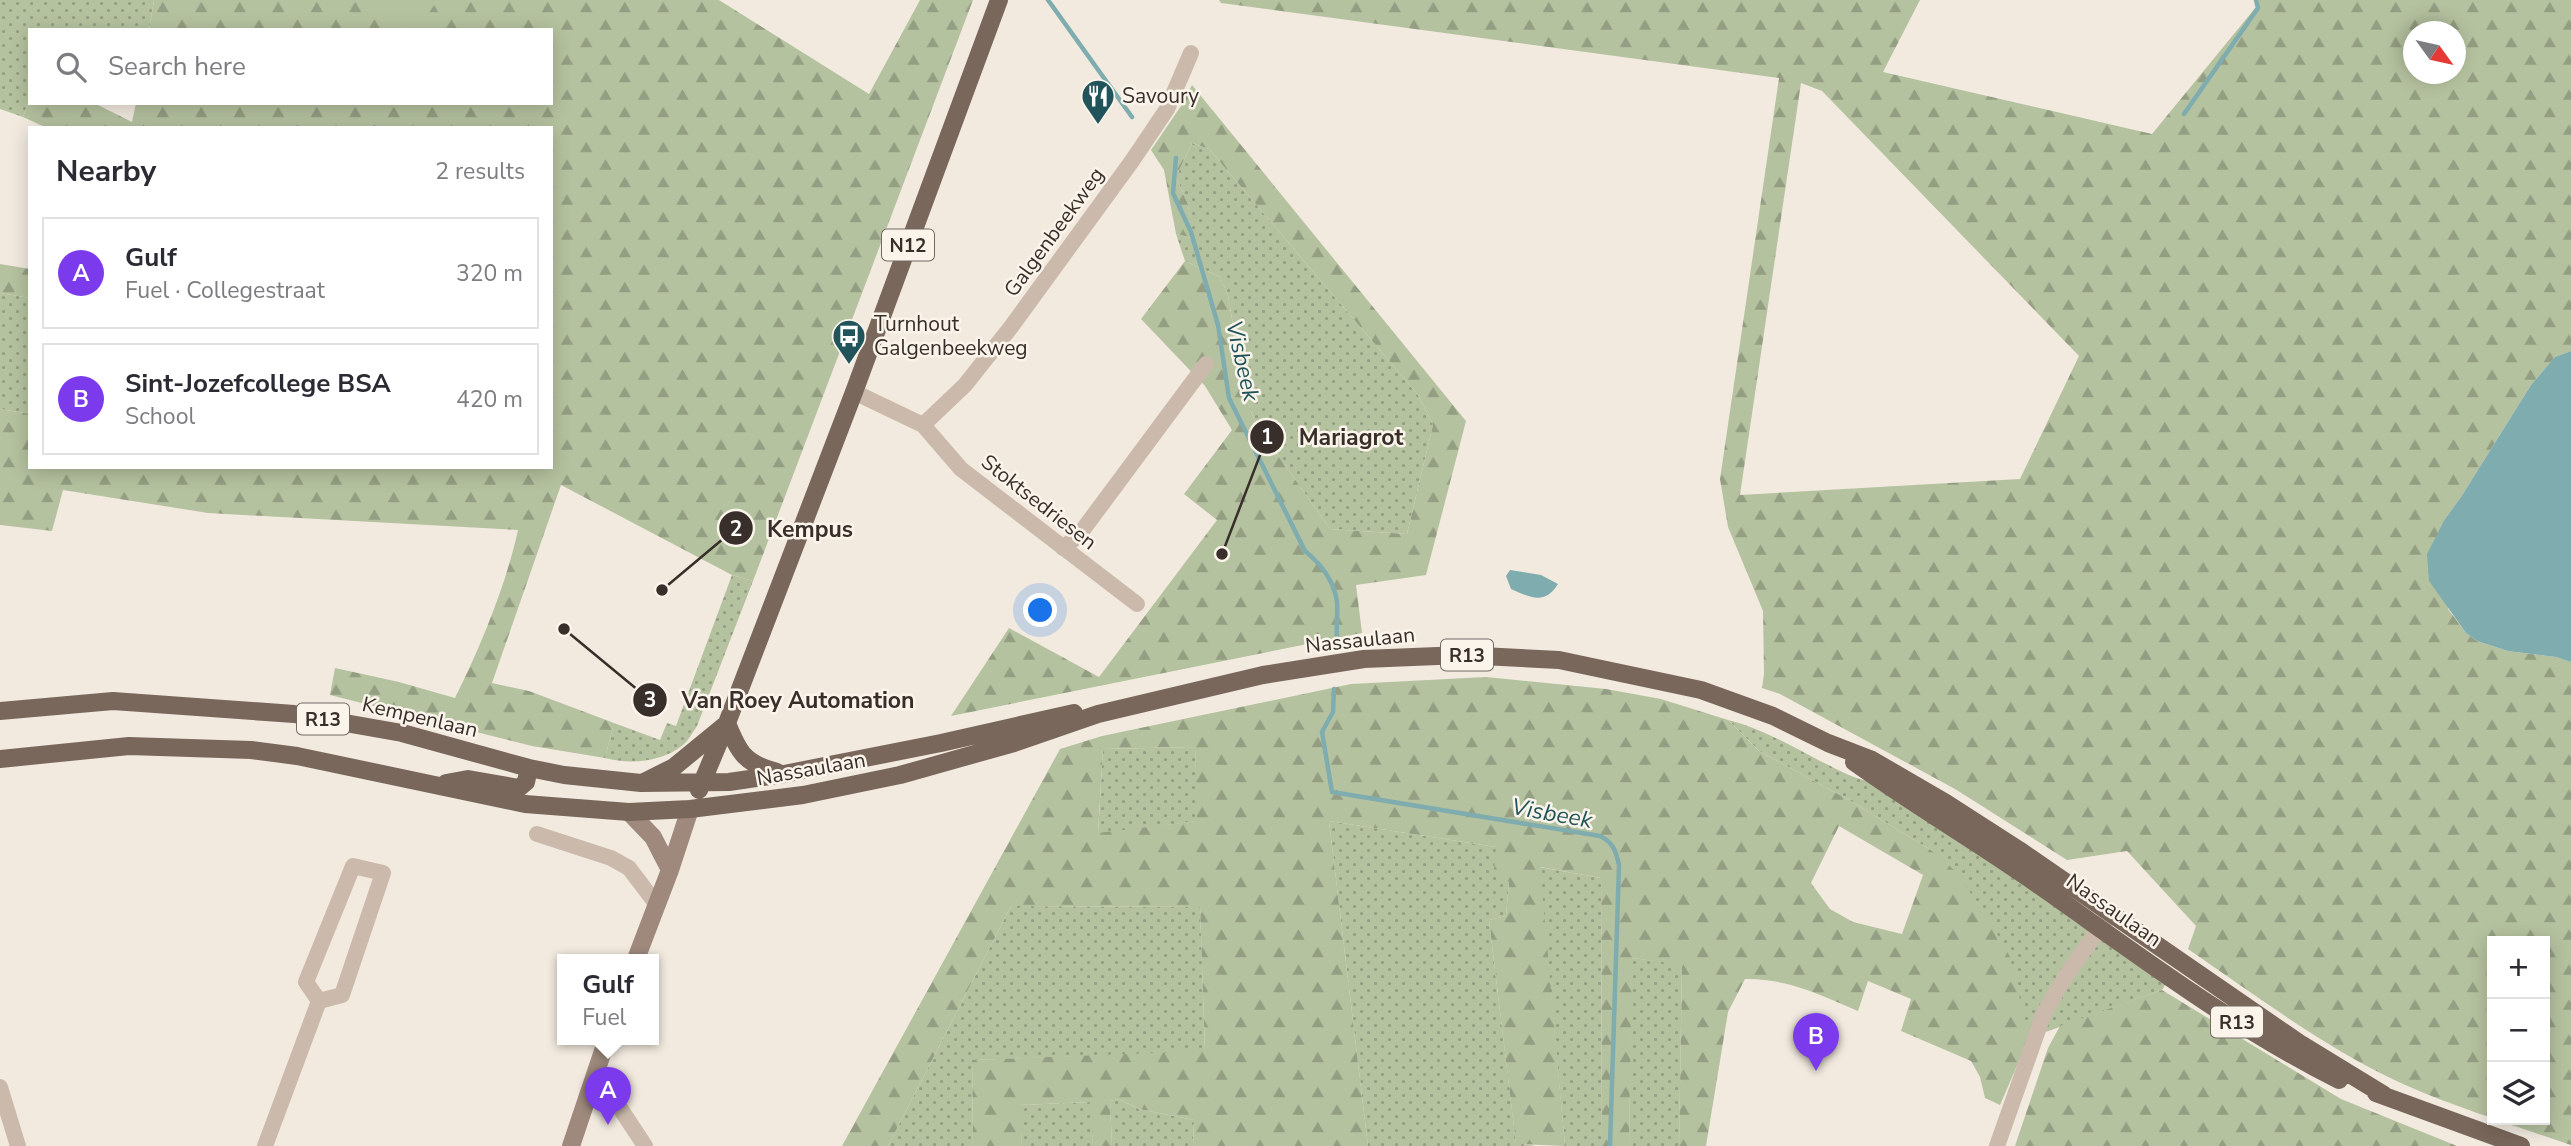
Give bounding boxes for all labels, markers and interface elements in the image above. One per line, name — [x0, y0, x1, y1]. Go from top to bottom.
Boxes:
north arrow — [2403, 21, 2466, 84]
search box — [28, 28, 553, 105]
icon: search — [52, 48, 90, 86]
text: Search here — [108, 49, 246, 84]
restaurant icon: Savoury — [1079, 77, 1117, 126]
place label: Savoury — [1122, 82, 1199, 110]
text: Nearby — [56, 151, 156, 192]
text: 2 results — [435, 156, 525, 187]
street label: Galgenbeekweg — [998, 162, 1110, 302]
road number: N12 — [882, 230, 934, 260]
text: Gulf — [125, 240, 177, 275]
text: A — [72, 258, 90, 289]
text: 320 m — [456, 258, 523, 289]
text: Fuel · Collegestraat — [125, 275, 325, 306]
place label: Turnhout Galgenbeekweg — [874, 310, 1028, 362]
bus stop icon: Turnhout Galgenbeekweg — [830, 317, 868, 366]
water label: Visbeek — [1218, 318, 1267, 405]
text: Sint-Jozefcollege BSA — [125, 366, 391, 401]
text: B — [73, 384, 89, 415]
text: 420 m — [456, 384, 523, 415]
text: School — [125, 401, 195, 432]
callout: Mariagrot — [1250, 415, 1417, 459]
text: Mariagrot — [1299, 422, 1404, 453]
text: 1 — [1261, 423, 1273, 451]
street label: Stoktsedriesen — [975, 448, 1103, 556]
callout: Kempus — [718, 506, 867, 550]
text: Kempus — [767, 514, 853, 545]
text: 2 — [730, 515, 742, 543]
your location — [1023, 593, 1057, 627]
street label: Nassaulaan — [1304, 620, 1416, 660]
road number: R13 — [1441, 640, 1493, 670]
callout: Van Roey Automation — [633, 678, 929, 722]
text: Van Roey Automation — [680, 685, 915, 716]
text: 3 — [644, 686, 656, 714]
street label: Kempenlaan — [359, 690, 481, 744]
road number: R13 — [297, 704, 349, 734]
street label: Nassaulaan — [754, 746, 868, 792]
water label: Visbeek — [1509, 791, 1595, 836]
street label: Nassaulaan — [2061, 867, 2167, 953]
map controls — [2487, 936, 2550, 1125]
button: + — [2487, 936, 2550, 999]
popup — [557, 954, 659, 1045]
text: Gulf — [582, 967, 634, 1002]
button: − — [2487, 999, 2550, 1062]
text: Fuel — [582, 1002, 626, 1033]
road number: R13 — [2211, 1006, 2263, 1038]
pin: B — [1793, 1013, 1839, 1071]
button: layers — [2487, 1062, 2550, 1125]
pin: A — [585, 1067, 631, 1125]

